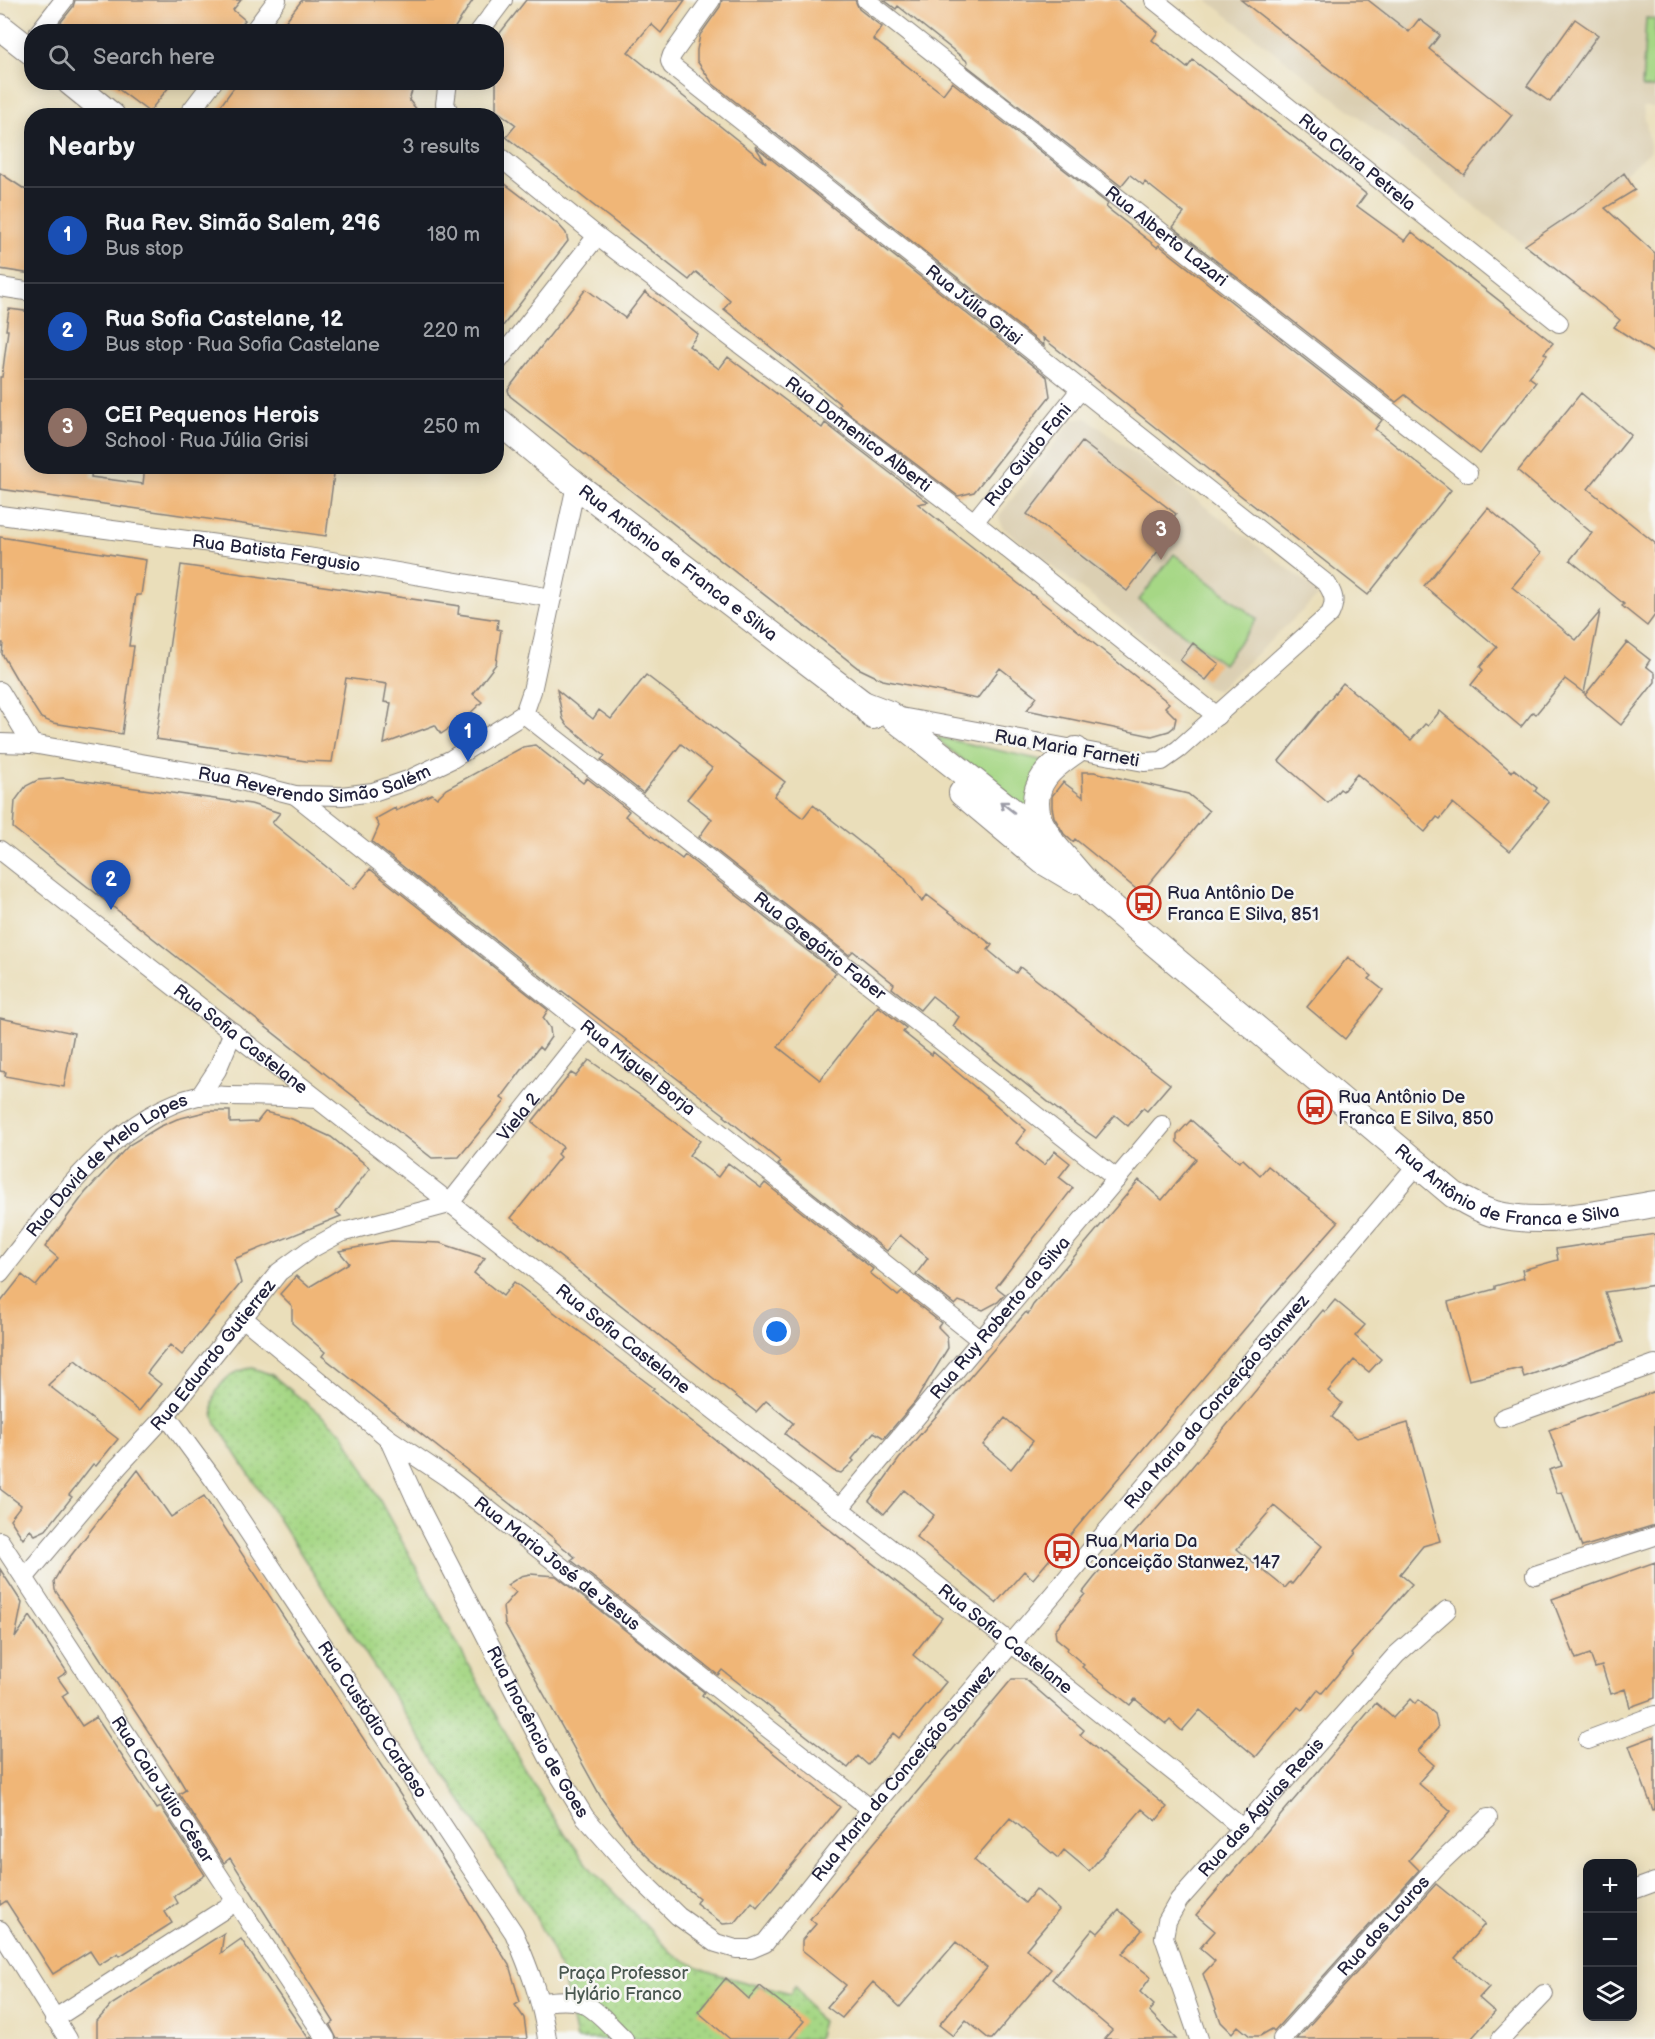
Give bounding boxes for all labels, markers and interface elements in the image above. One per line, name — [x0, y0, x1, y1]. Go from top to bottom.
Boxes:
search box — [24, 24, 504, 90]
icon: search — [45, 41, 78, 74]
text: Search here — [93, 44, 215, 71]
street label: Rua Clara Petrela — [1294, 109, 1420, 216]
text: Nearby — [48, 132, 135, 163]
text: 3 results — [402, 135, 480, 159]
street label: Rua Alberto Lazari — [1101, 182, 1231, 291]
text: Rua Rev. Simão Salem, 296 — [105, 210, 381, 237]
text: 1 — [63, 223, 72, 247]
text: 180 m — [427, 223, 480, 247]
text: Bus stop — [105, 237, 184, 261]
street label: Rua Júlia Grisi — [921, 261, 1026, 350]
text: Rua Sofia Castelane, 12 — [105, 306, 343, 333]
text: 2 — [62, 319, 73, 343]
text: 220 m — [423, 319, 480, 343]
text: Bus stop · Rua Sofia Castelane — [105, 333, 380, 357]
street label: Rua Domenico Alberti — [781, 372, 935, 497]
street label: Rua Guido Fani — [981, 400, 1076, 511]
text: CEI Pequenos Herois — [105, 402, 319, 429]
text: 3 — [62, 415, 73, 439]
text: 250 m — [423, 415, 480, 439]
text: School · Rua Júlia Grisi — [105, 429, 309, 453]
street label: Rua Antônio de Franca e Silva — [574, 481, 781, 646]
pin: 3 — [1142, 510, 1180, 560]
street label: Rua Batista Fergusio — [191, 531, 362, 577]
pin: 1 — [448, 712, 488, 762]
street label: Rua Maria Farneti — [993, 725, 1141, 772]
street label: Rua Reverendo Simão Salém — [194, 756, 434, 782]
text: Rua Reverendo Simão Salém — [196, 761, 434, 807]
one-way arrow — [1000, 801, 1016, 814]
pin: 2 — [92, 860, 130, 910]
place label: Rua Antônio De Franca E Silva, 851 — [1167, 883, 1319, 925]
bus stop icon: Rua Antônio De Franca E Silva, 851 — [1126, 885, 1162, 921]
street label: Rua Gregório Faber — [749, 888, 890, 1005]
street label: Rua Sofia Castelane — [169, 980, 312, 1099]
street label: Rua Miguel Borja — [576, 1016, 699, 1120]
place label: Rua Antônio De Franca E Silva, 850 — [1338, 1087, 1493, 1129]
street label: Viela 2 — [493, 1088, 545, 1145]
street label: Rua David de Melo Lopes — [22, 1089, 190, 1241]
bus stop icon: Rua Antônio De Franca E Silva, 850 — [1297, 1089, 1333, 1125]
street label: Rua Antônio de Franca e Silva — [1390, 1140, 1621, 1230]
street label: Rua Ruy Roberto da Silva — [926, 1232, 1075, 1404]
street label: Rua Eduardo Gutierrez — [147, 1275, 280, 1435]
street label: Rua Sofia Castelane — [551, 1280, 694, 1399]
street label: Rua Maria da Conceição Stanwez — [1120, 1290, 1314, 1513]
your location — [762, 1317, 791, 1346]
street label: Rua Maria José de Jesus — [470, 1492, 644, 1635]
place label: Rua Maria Da Conceição Stanwez, 147 — [1085, 1531, 1280, 1573]
bus stop icon: Rua Maria Da Conceição Stanwez, 147 — [1044, 1533, 1080, 1569]
street label: Rua Sofia Castelane — [934, 1580, 1077, 1699]
street label: Rua Custódio Cardoso — [313, 1637, 432, 1802]
street label: Rua Inocêncio de Goes — [482, 1643, 593, 1822]
street label: Rua Maria da Conceição Stanwez — [808, 1661, 999, 1886]
street label: Rua Caio Júlio César — [107, 1712, 218, 1868]
street label: Rua das Águias Reais — [1194, 1734, 1328, 1882]
map controls — [1583, 1859, 1637, 2021]
button: + — [1583, 1859, 1637, 1913]
street label: Rua dos Louros — [1333, 1872, 1434, 1981]
button: − — [1583, 1913, 1637, 1967]
park label: Praça Professor Hylário Franco — [558, 1963, 688, 2005]
button: layers — [1583, 1967, 1637, 2021]

